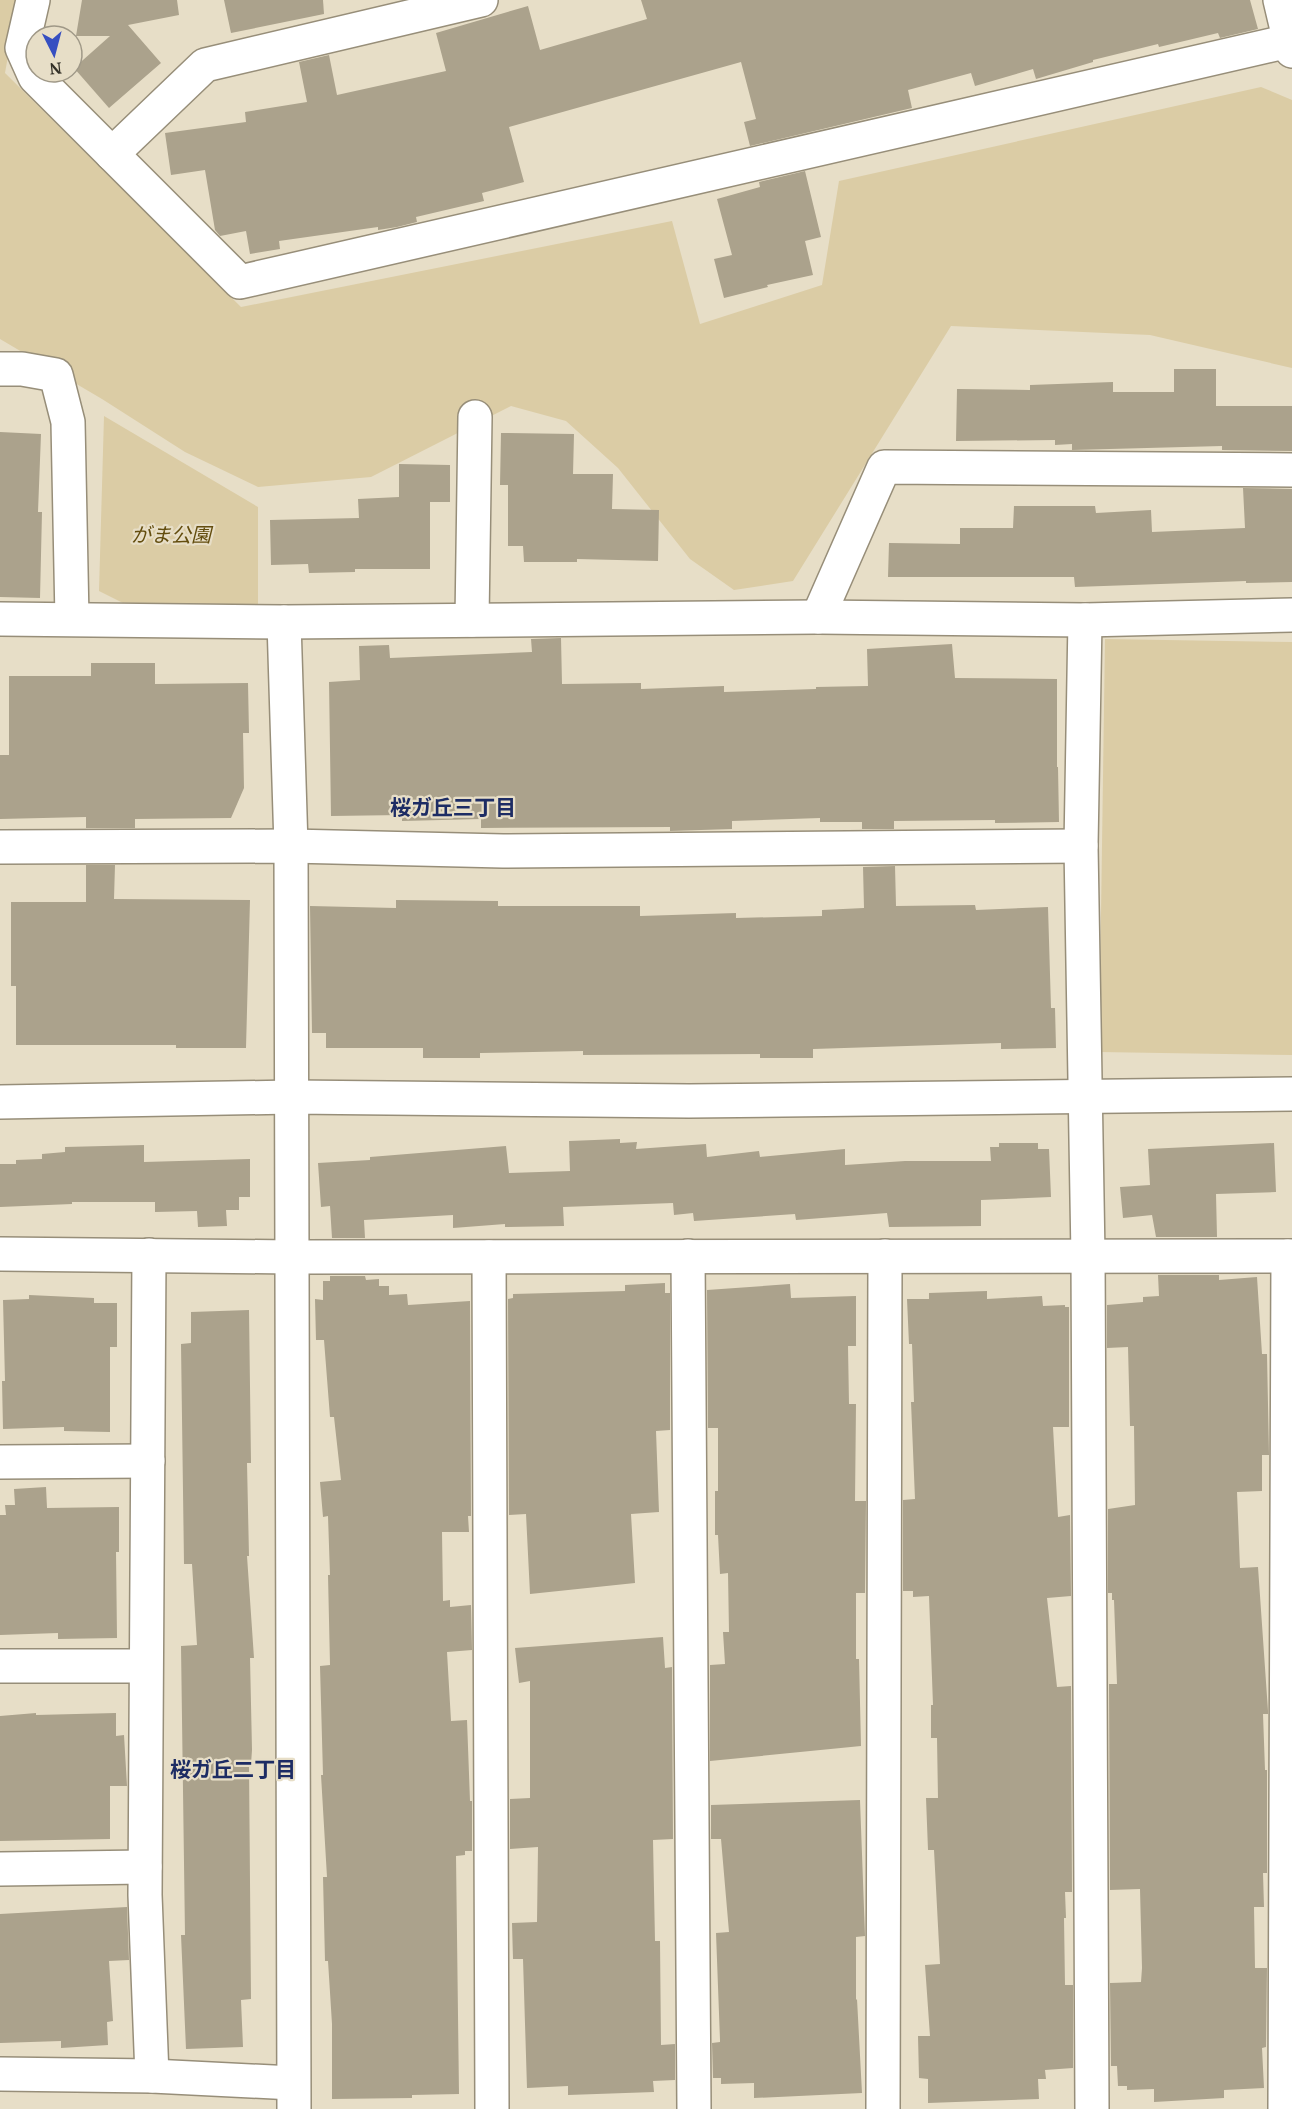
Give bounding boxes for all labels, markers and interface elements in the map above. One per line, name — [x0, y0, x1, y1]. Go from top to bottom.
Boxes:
north arrow — [24, 24, 84, 84]
text: N — [48, 57, 63, 80]
park label: がま公園 — [131, 521, 214, 548]
district label: 桜ガ丘三丁目 — [390, 793, 516, 821]
district label: 桜ガ丘二丁目 — [170, 1755, 296, 1783]

